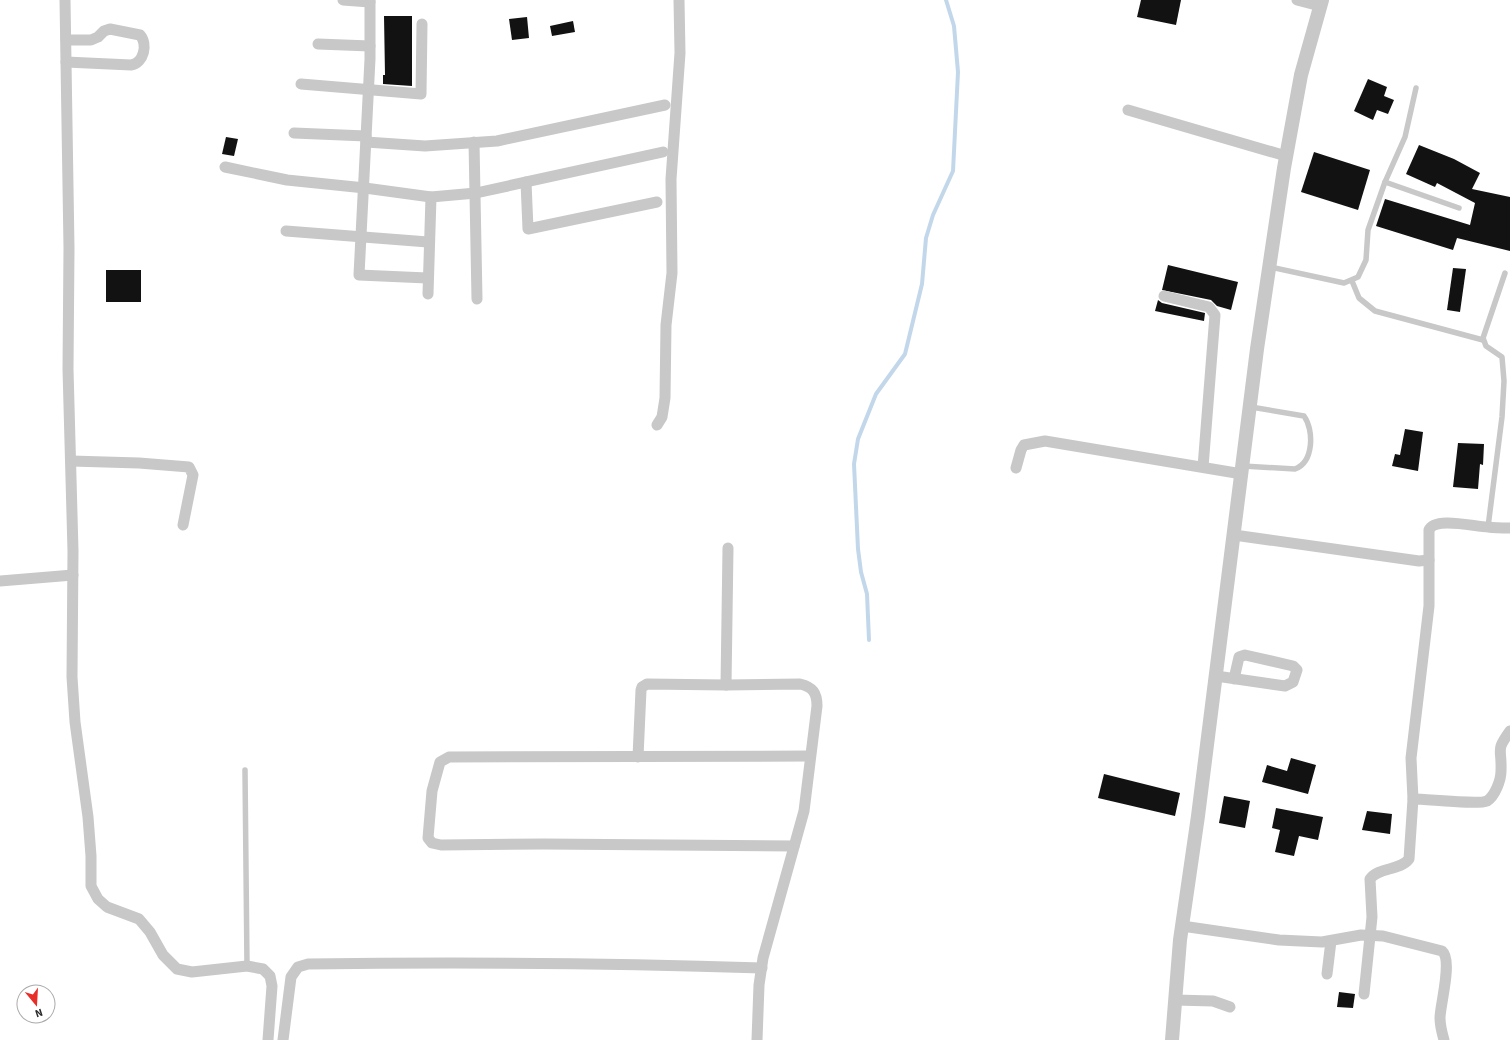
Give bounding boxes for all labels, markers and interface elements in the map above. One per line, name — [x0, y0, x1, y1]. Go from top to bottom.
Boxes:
north arrow — [16, 984, 56, 1024]
text: N — [33, 1005, 45, 1021]

